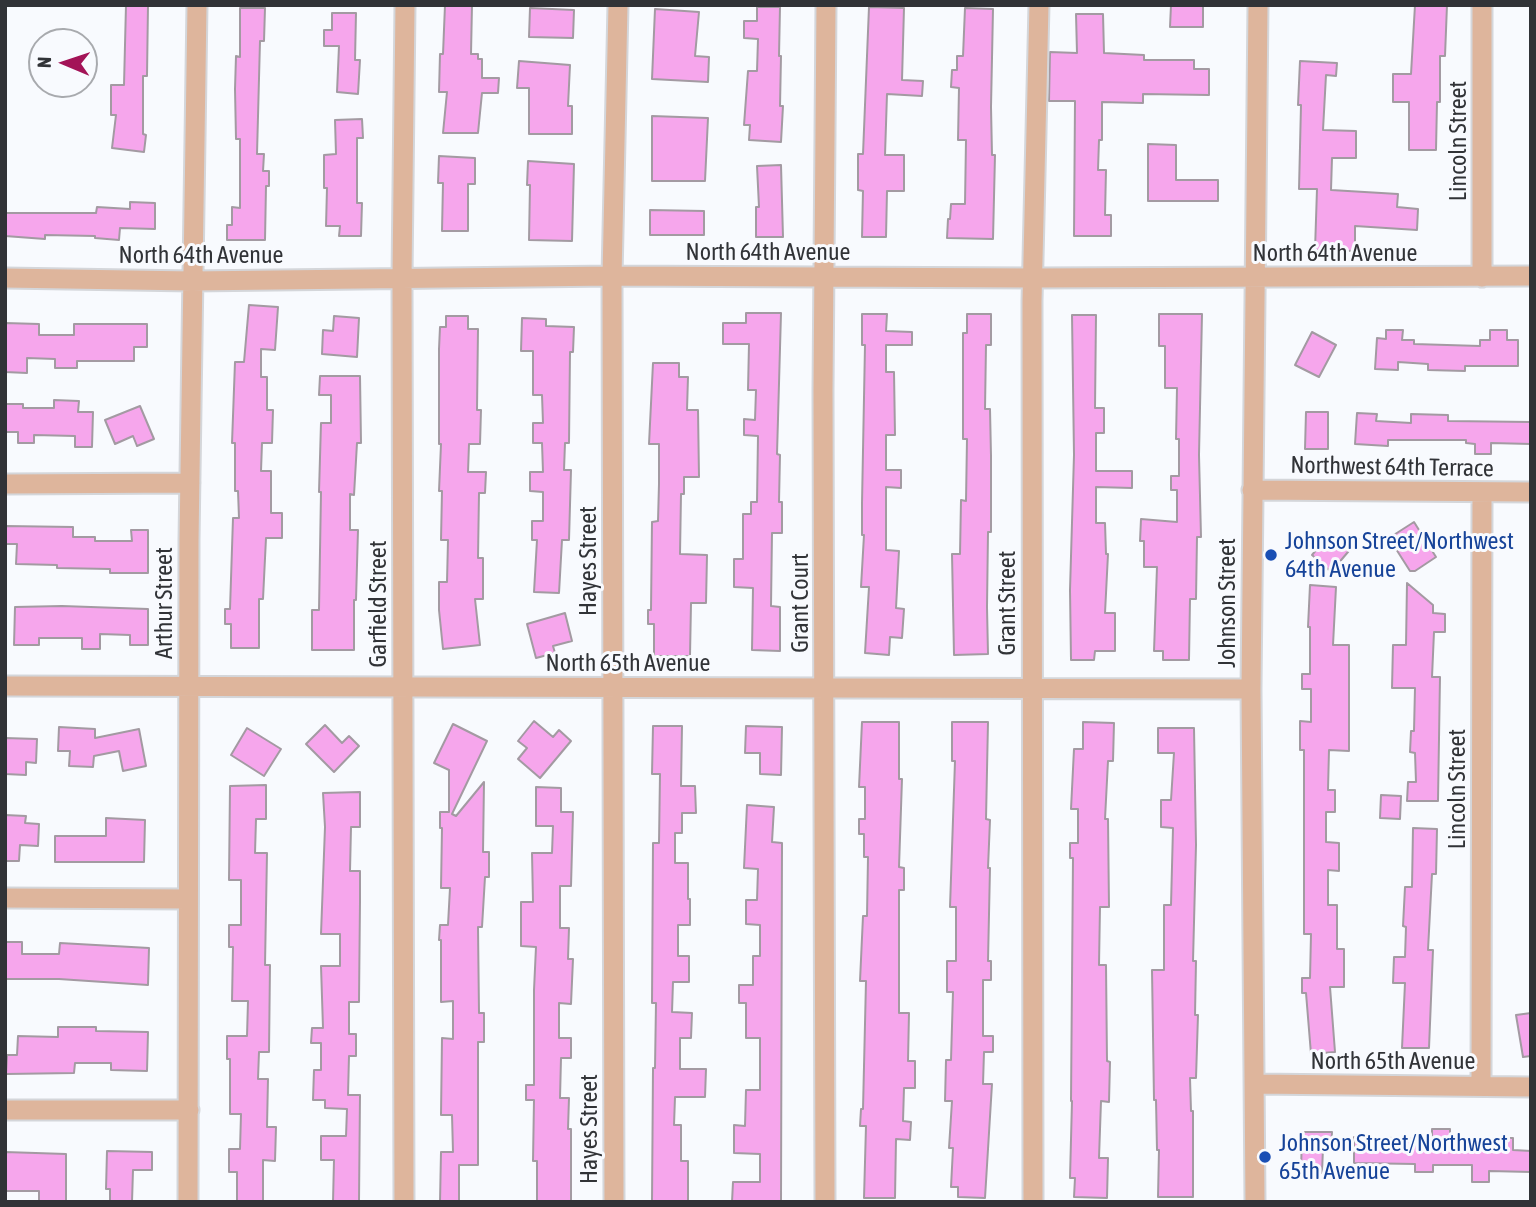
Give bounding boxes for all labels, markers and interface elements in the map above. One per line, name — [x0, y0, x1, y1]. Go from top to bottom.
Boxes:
north arrow — [28, 28, 98, 98]
text: N — [33, 56, 55, 68]
street label: Lincoln Street — [1444, 81, 1472, 201]
street label: North 64th Avenue — [686, 238, 850, 266]
street label: North 64th Avenue — [1253, 239, 1417, 267]
street label: North 64th Avenue — [119, 241, 283, 269]
street label: Northwest 64th Terrace — [1290, 451, 1494, 483]
street label: Hayes Street — [574, 506, 602, 616]
place label: Johnson Street/Northwest 64th Avenue — [1285, 527, 1514, 583]
street label: Johnson Street — [1213, 538, 1241, 668]
street label: Garfield Street — [364, 540, 392, 668]
street label: Arthur Street — [150, 547, 178, 659]
marker: Johnson Street/Northwest 64th Avenue — [1263, 547, 1279, 563]
street label: Grant Street — [993, 551, 1021, 655]
street label: Grant Court — [786, 553, 814, 653]
street label: North 65th Avenue — [546, 649, 710, 677]
street label: Lincoln Street — [1443, 729, 1471, 849]
street label: North 65th Avenue — [1311, 1047, 1475, 1075]
street label: Hayes Street — [575, 1074, 603, 1184]
place label: Johnson Street/Northwest 65th Avenue — [1279, 1129, 1508, 1185]
marker: Johnson Street/Northwest 65th Avenue — [1257, 1149, 1273, 1165]

